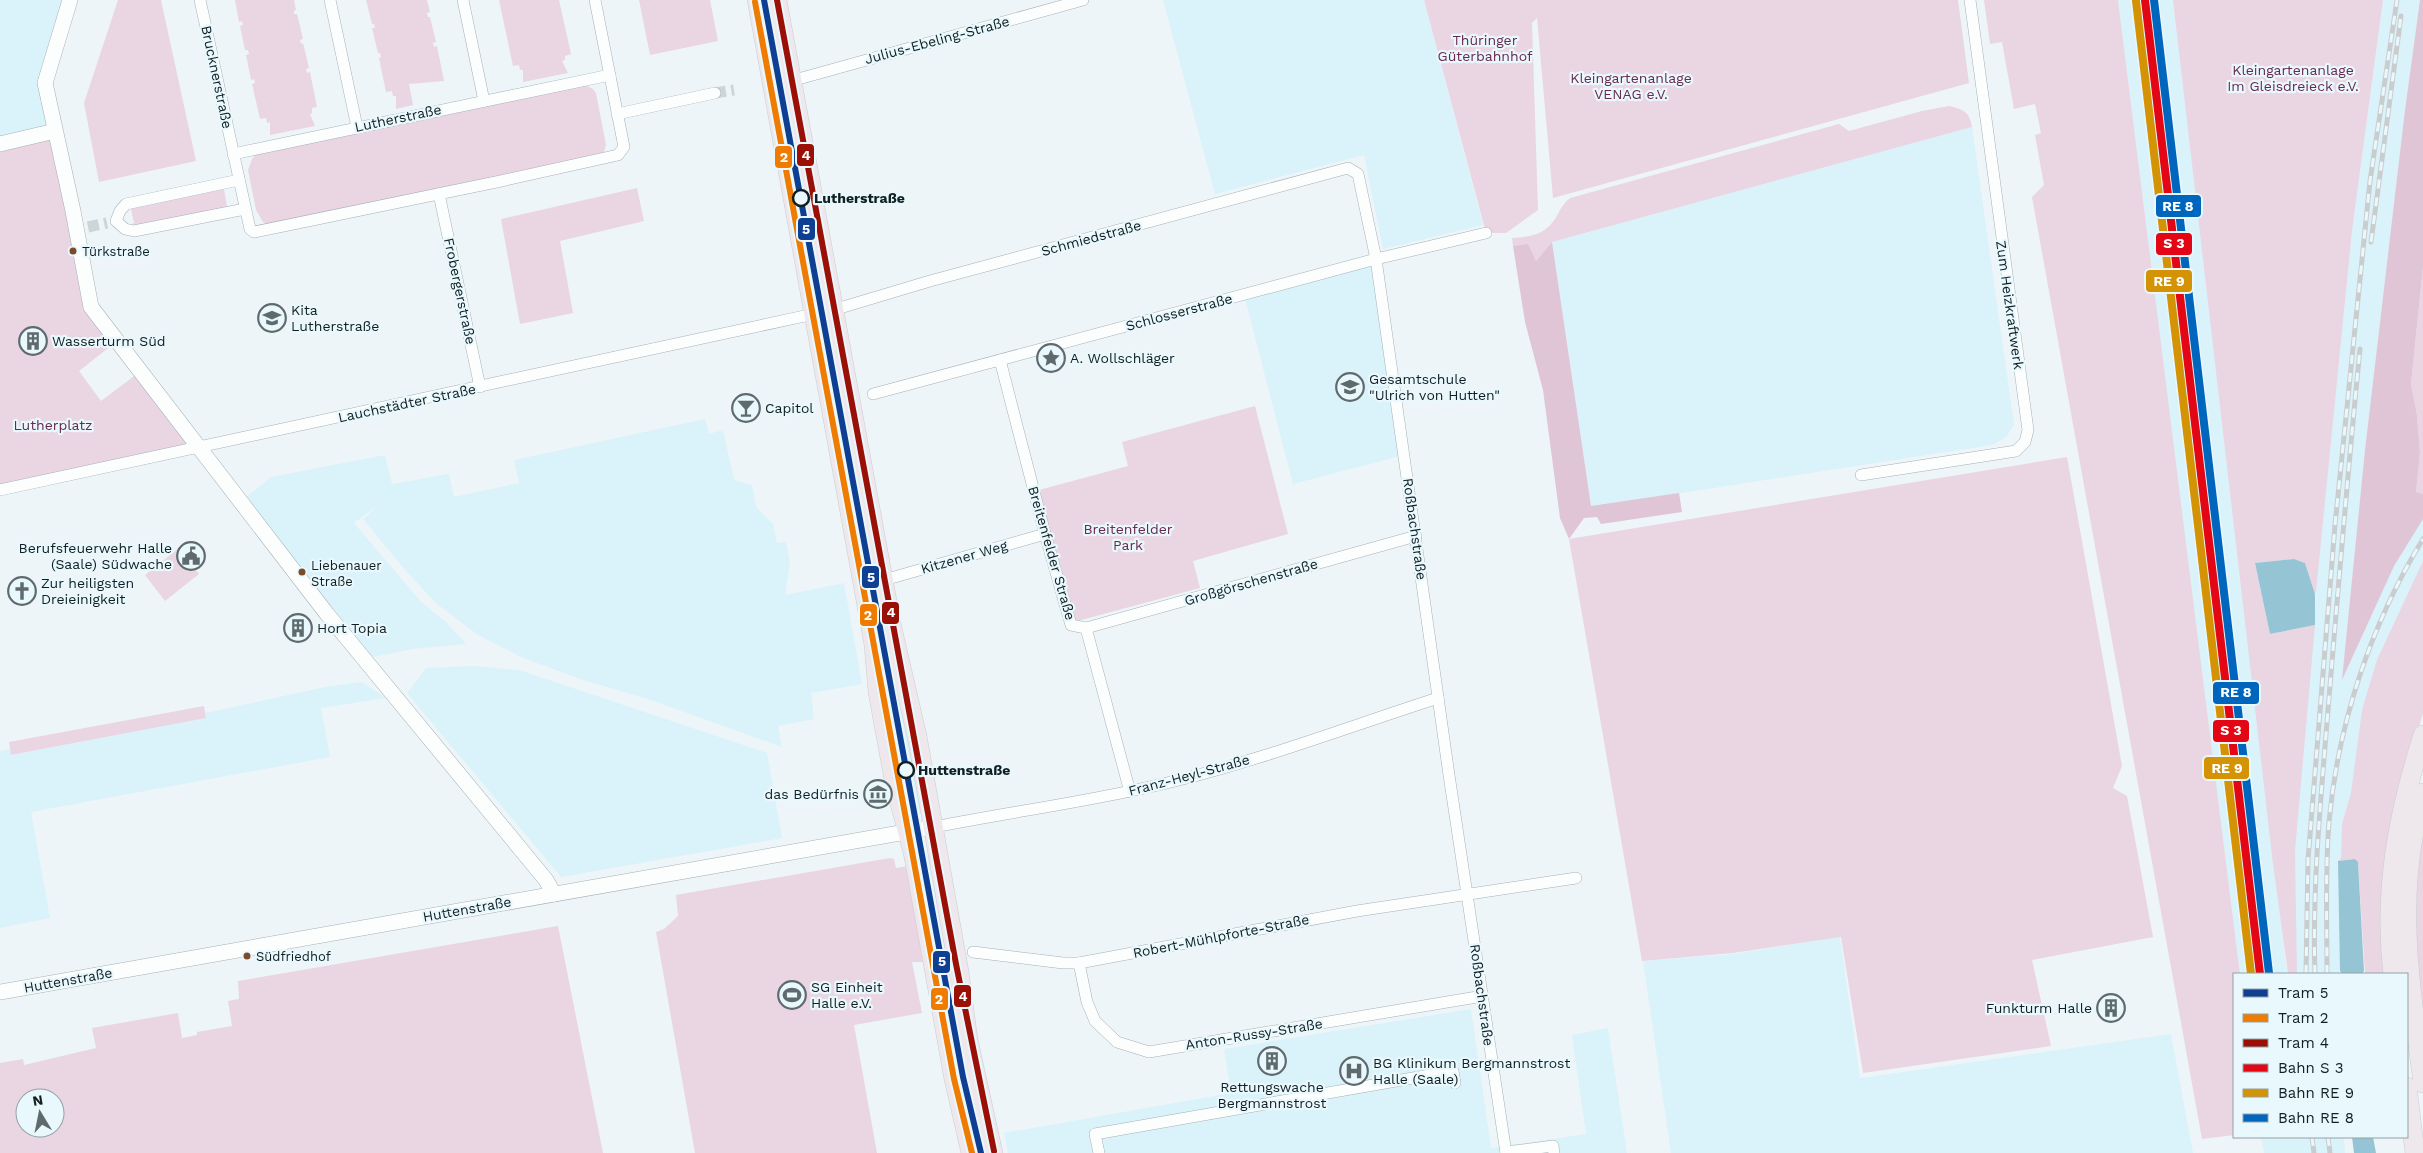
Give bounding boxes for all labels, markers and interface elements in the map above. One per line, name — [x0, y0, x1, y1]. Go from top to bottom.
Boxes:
street label: Julius-Ebeling-Straße — [863, 13, 1011, 67]
street label: Brucknerstraße — [198, 24, 236, 130]
park label: Thüringer Güterbahnhof — [1438, 32, 1533, 64]
park label: Kleingartenanlage Im Gleisdreieck e.V. — [2227, 62, 2359, 94]
park label: Kleingartenanlage VENAG e.V. — [1570, 70, 1692, 102]
street label: Lutherstraße — [353, 101, 443, 135]
line badge: 4 — [796, 143, 815, 167]
line badge: 2 — [774, 145, 793, 169]
text: 4 — [801, 147, 811, 163]
text: 2 — [780, 149, 788, 165]
marker: Lutherstraße — [792, 189, 810, 207]
place label: Lutherstraße — [814, 190, 905, 206]
line badge: RE 8 — [2155, 194, 2202, 218]
text: RE 8 — [2162, 198, 2194, 214]
line badge: 5 — [797, 217, 816, 241]
street label: Schmiedstraße — [1039, 217, 1143, 259]
text: 5 — [802, 221, 810, 237]
line badge: S 3 — [2155, 232, 2193, 256]
text: S 3 — [2163, 235, 2185, 251]
street label: Frobergerstraße — [441, 236, 479, 346]
street label: Zum Heizkraftwerk — [1993, 240, 2027, 371]
place label: Türkstraße — [82, 244, 150, 259]
marker: Türkstraße — [68, 246, 78, 256]
line badge: RE 9 — [2145, 269, 2193, 293]
text: RE 9 — [2153, 273, 2185, 289]
street label: Schlosserstraße — [1124, 290, 1234, 334]
place label: Kita Lutherstraße — [291, 302, 379, 334]
school or university icon: Kita Lutherstraße — [257, 303, 287, 333]
building icon: Wasserturm Süd — [18, 326, 48, 356]
place label: Wasserturm Süd — [52, 333, 166, 349]
place icon: A. Wollschläger — [1036, 343, 1066, 373]
place label: A. Wollschläger — [1070, 350, 1175, 366]
place label: Gesamtschule "Ulrich von Hutten" — [1369, 371, 1500, 403]
school or university icon: Gesamtschule "Ulrich von Hutten" — [1335, 372, 1365, 402]
street label: Lauchstädter Straße — [337, 381, 477, 425]
bar icon: Capitol — [731, 393, 761, 423]
place label: Capitol — [765, 400, 814, 416]
park label: Lutherplatz — [13, 417, 93, 433]
street label: Roßbachstraße — [1400, 477, 1430, 581]
street label: Breitenfelder Straße — [1025, 484, 1079, 622]
park label: Breitenfelder Park — [1083, 521, 1173, 553]
street label: Kitzener Weg — [919, 537, 1010, 577]
place label: Berufsfeuerwehr Halle (Saale) Südwache — [19, 540, 172, 572]
public building icon: Berufsfeuerwehr Halle (Saale) Südwache — [176, 541, 206, 571]
street label: Großgörschenstraße — [1182, 555, 1320, 609]
place label: Liebenauer Straße — [311, 558, 382, 589]
line badge: 5 — [861, 565, 880, 589]
marker: Liebenauer Straße — [297, 567, 307, 577]
text: 5 — [867, 569, 875, 585]
place label: Zur heiligsten Dreieinigkeit — [41, 575, 134, 607]
church icon: Zur heiligsten Dreieinigkeit — [7, 576, 37, 606]
line badge: 4 — [881, 601, 900, 625]
line badge: 2 — [859, 603, 878, 627]
text: 4 — [886, 604, 896, 620]
text: 2 — [864, 607, 872, 623]
building icon: Hort Topia — [283, 613, 313, 643]
place label: Hort Topia — [317, 620, 387, 636]
line badge: RE 8 — [2212, 681, 2260, 705]
text: RE 8 — [2220, 684, 2252, 700]
line badge: S 3 — [2212, 719, 2250, 743]
text: S 3 — [2220, 722, 2242, 738]
street label: Franz-Heyl-Straße — [1127, 751, 1251, 799]
line badge: RE 9 — [2203, 756, 2250, 780]
text: RE 9 — [2211, 760, 2243, 776]
marker: Huttenstraße — [897, 761, 915, 779]
place label: Huttenstraße — [918, 762, 1010, 778]
museum icon: das Bedürfnis — [863, 779, 893, 809]
place label: das Bedürfnis — [765, 786, 859, 802]
street label: Huttenstraße — [421, 893, 513, 925]
street label: Robert-Mühlpforte-Straße — [1131, 911, 1311, 961]
street label: Roßbachstraße — [1467, 943, 1497, 1047]
place label: Südfriedhof — [256, 949, 331, 964]
line badge: 5 — [932, 950, 951, 974]
marker: Südfriedhof — [242, 951, 252, 961]
text: 5 — [938, 953, 946, 969]
street label: Huttenstraße — [22, 964, 114, 996]
legend — [2233, 973, 2408, 1138]
place label: SG Einheit Halle e.V. — [811, 979, 883, 1011]
sports icon: SG Einheit Halle e.V. — [777, 980, 807, 1010]
line badge: 4 — [953, 984, 972, 1008]
text: Tram 5 — [2278, 984, 2329, 1002]
line badge: 2 — [930, 987, 949, 1011]
text: 4 — [958, 988, 968, 1004]
text: 2 — [935, 991, 943, 1007]
building icon: Funkturm Halle — [2096, 993, 2126, 1023]
place label: Funkturm Halle — [1986, 1000, 2092, 1016]
text: Tram 2 — [2278, 1009, 2329, 1027]
street label: Anton-Russy-Straße — [1184, 1015, 1324, 1053]
text: Tram 4 — [2278, 1034, 2329, 1052]
building icon: Rettungswache Bergmannstrost — [1257, 1046, 1287, 1076]
place label: BG Klinikum Bergmannstrost Halle (Saale) — [1373, 1055, 1570, 1087]
hospital icon: BG Klinikum Bergmannstrost Halle (Saale) — [1339, 1056, 1369, 1086]
text: Bahn S 3 — [2278, 1059, 2343, 1077]
place label: Rettungswache Bergmannstrost — [1217, 1079, 1327, 1111]
text: Bahn RE 9 — [2278, 1084, 2354, 1102]
north arrow — [15, 1088, 65, 1138]
text: N — [31, 1091, 44, 1109]
text: Bahn RE 8 — [2278, 1109, 2354, 1127]

